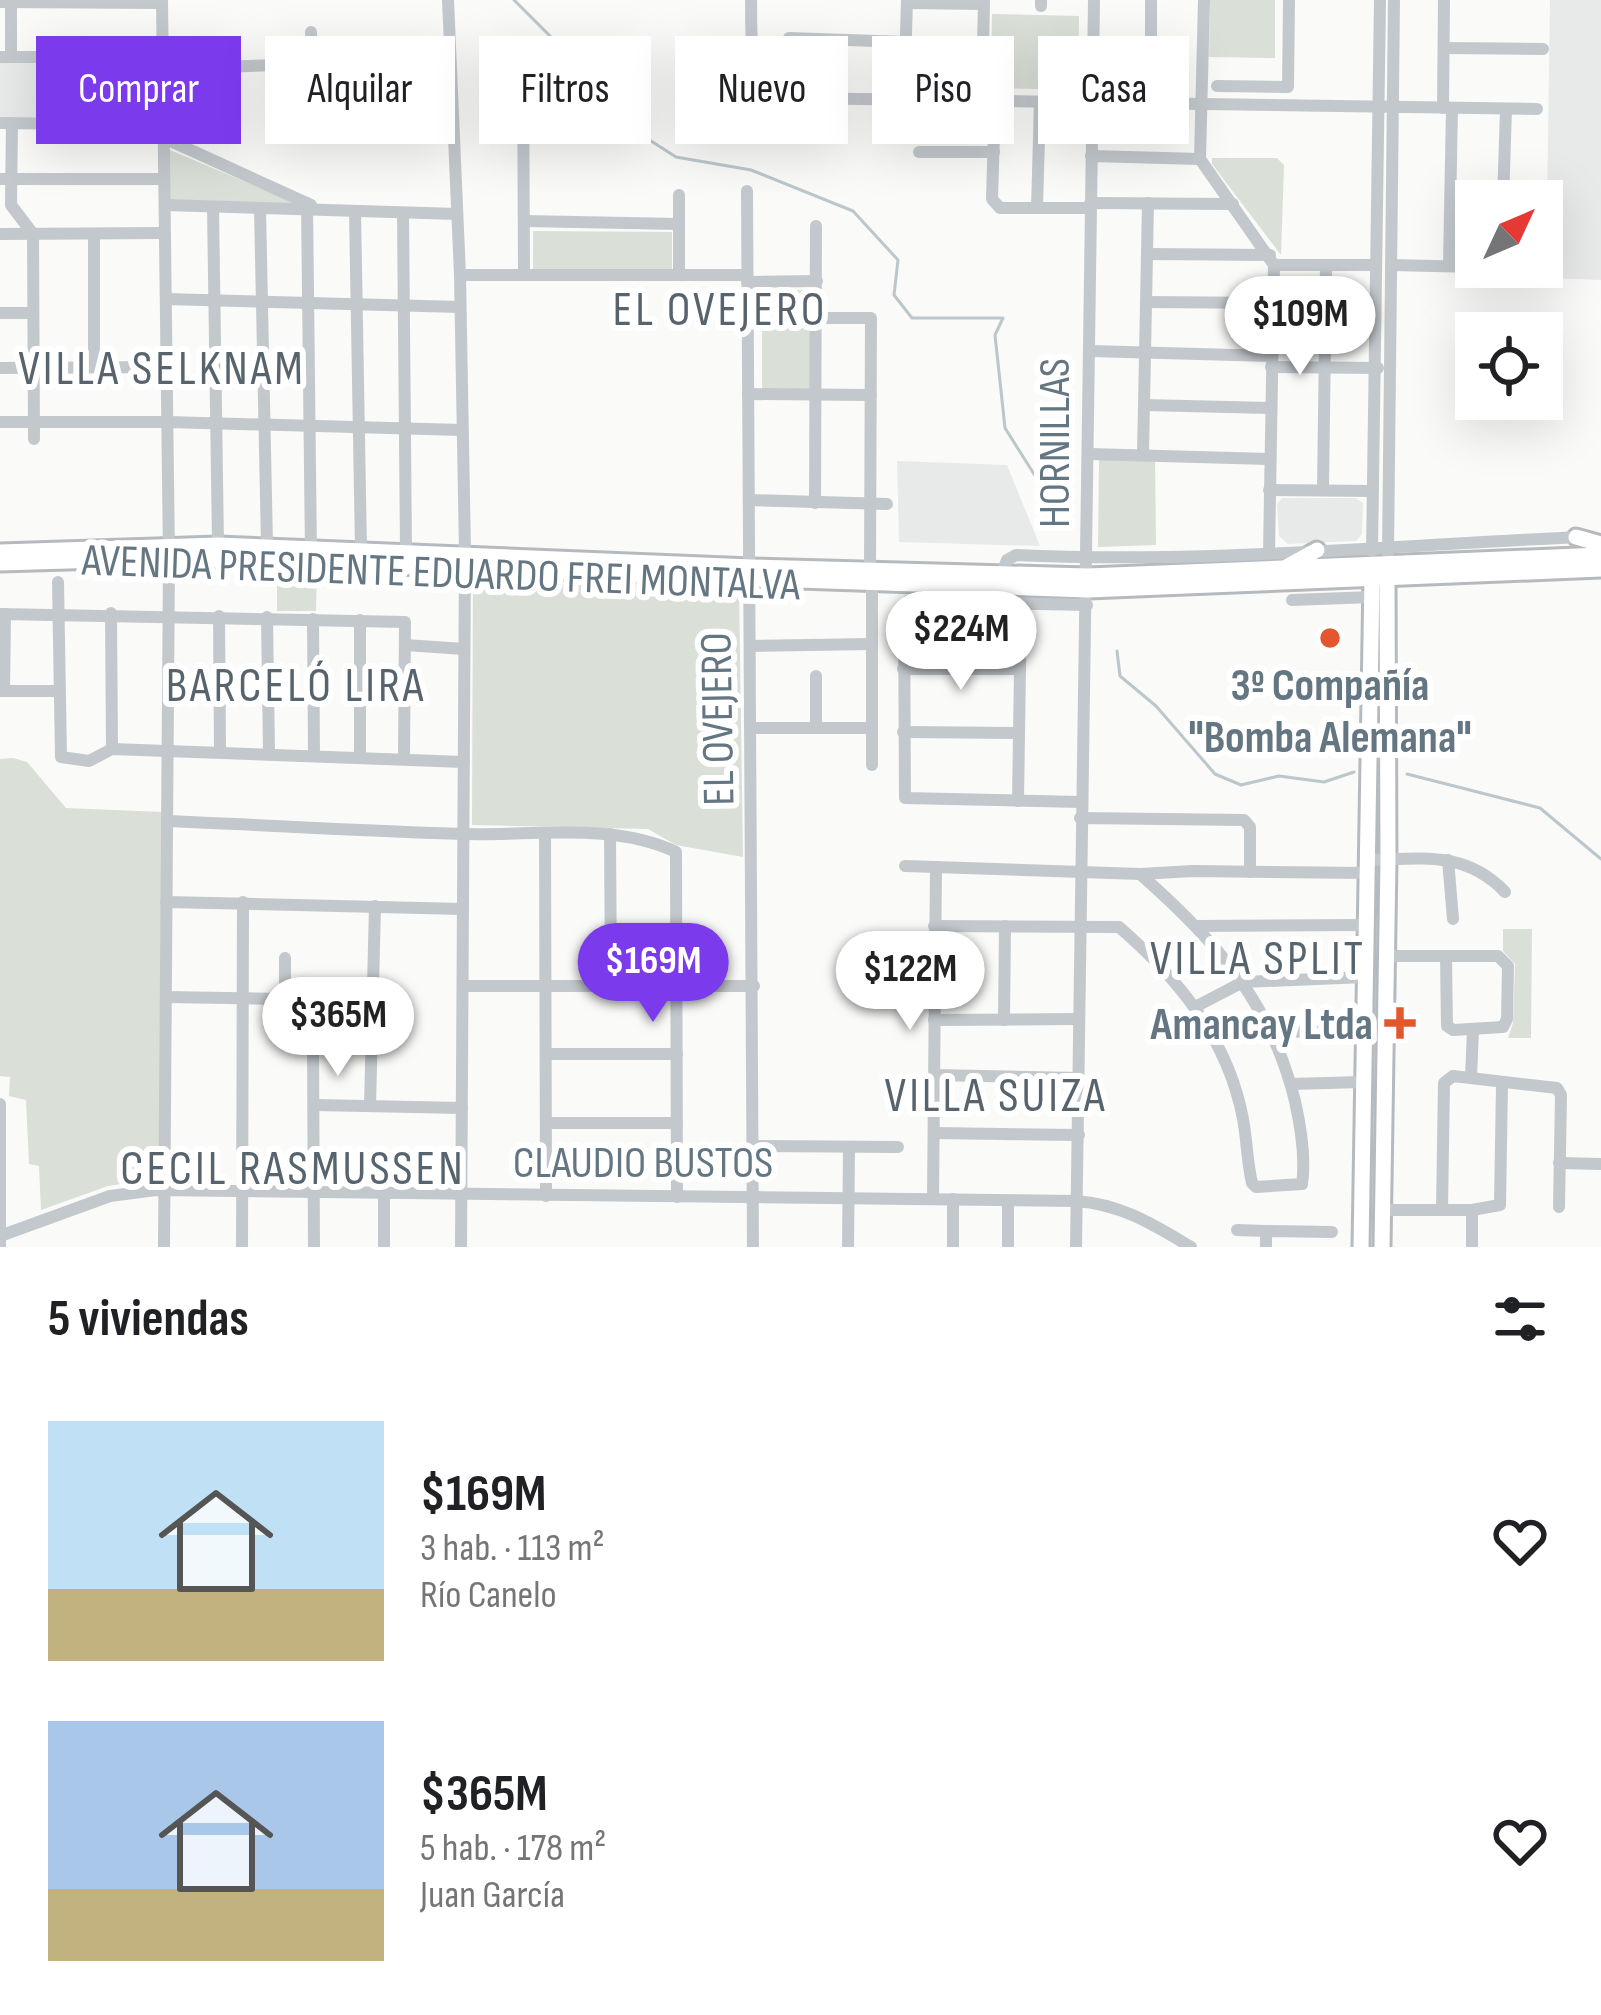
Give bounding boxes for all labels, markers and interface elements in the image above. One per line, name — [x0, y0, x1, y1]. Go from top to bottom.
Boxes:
chip: Comprar — [36, 36, 241, 144]
chip: Alquilar — [265, 36, 455, 144]
chip: Filtros — [479, 36, 651, 144]
chip: Nuevo — [675, 36, 848, 144]
chip: Piso — [872, 36, 1014, 144]
chip: Casa — [1038, 36, 1189, 144]
north arrow — [1455, 180, 1563, 288]
map controls — [1455, 180, 1563, 420]
pin: $109M — [1216, 276, 1384, 378]
district label: EL OVEJERO — [613, 282, 827, 339]
text: $109M — [1252, 291, 1348, 338]
button: locate — [1455, 312, 1563, 420]
district label: VILLA SELKNAM — [18, 341, 306, 398]
street label: HORNILLAS — [1028, 358, 1083, 528]
street label: AVENIDA PRESIDENTE EDUARDO FREI MONTALVA — [80, 533, 802, 614]
pin: $224M — [877, 591, 1045, 693]
text: $224M — [913, 606, 1009, 653]
marker: 3º Compañía "Bomba Alemana" — [1317, 625, 1343, 651]
street label: EL OVEJERO — [689, 632, 748, 806]
district label: BARCELÓ LIRA — [166, 658, 426, 715]
place label: 3º Compañía "Bomba Alemana" — [1188, 659, 1472, 766]
pin: $169M — [569, 923, 737, 1025]
pin: $122M — [826, 931, 994, 1033]
district label: VILLA SPLIT — [1150, 931, 1366, 988]
text: $169M — [605, 938, 701, 985]
text: $122M — [863, 946, 957, 993]
pin: $365M — [254, 977, 422, 1079]
text: $365M — [289, 992, 387, 1039]
place label: Amancay Ltda — [1150, 998, 1373, 1053]
marker: Amancay Ltda — [1384, 1007, 1416, 1039]
district label: VILLA SUIZA — [885, 1068, 1107, 1125]
street label: CLAUDIO BUSTOS — [513, 1136, 773, 1191]
district label: CECIL RASMUSSEN — [120, 1141, 466, 1198]
icon: filters — [1487, 1286, 1553, 1352]
text: 5 viviendas — [48, 1289, 249, 1350]
text: $169M — [420, 1464, 546, 1525]
icon: home — [144, 1469, 288, 1613]
icon: heart — [1487, 1508, 1553, 1574]
text: 3 hab. · 113 m² — [420, 1525, 605, 1572]
text: Río Canelo — [420, 1572, 557, 1619]
text: $365M — [420, 1764, 548, 1825]
icon: home — [144, 1769, 288, 1913]
icon: heart — [1487, 1808, 1553, 1874]
text: 5 hab. · 178 m² — [420, 1825, 606, 1872]
text: Juan García — [420, 1872, 565, 1919]

